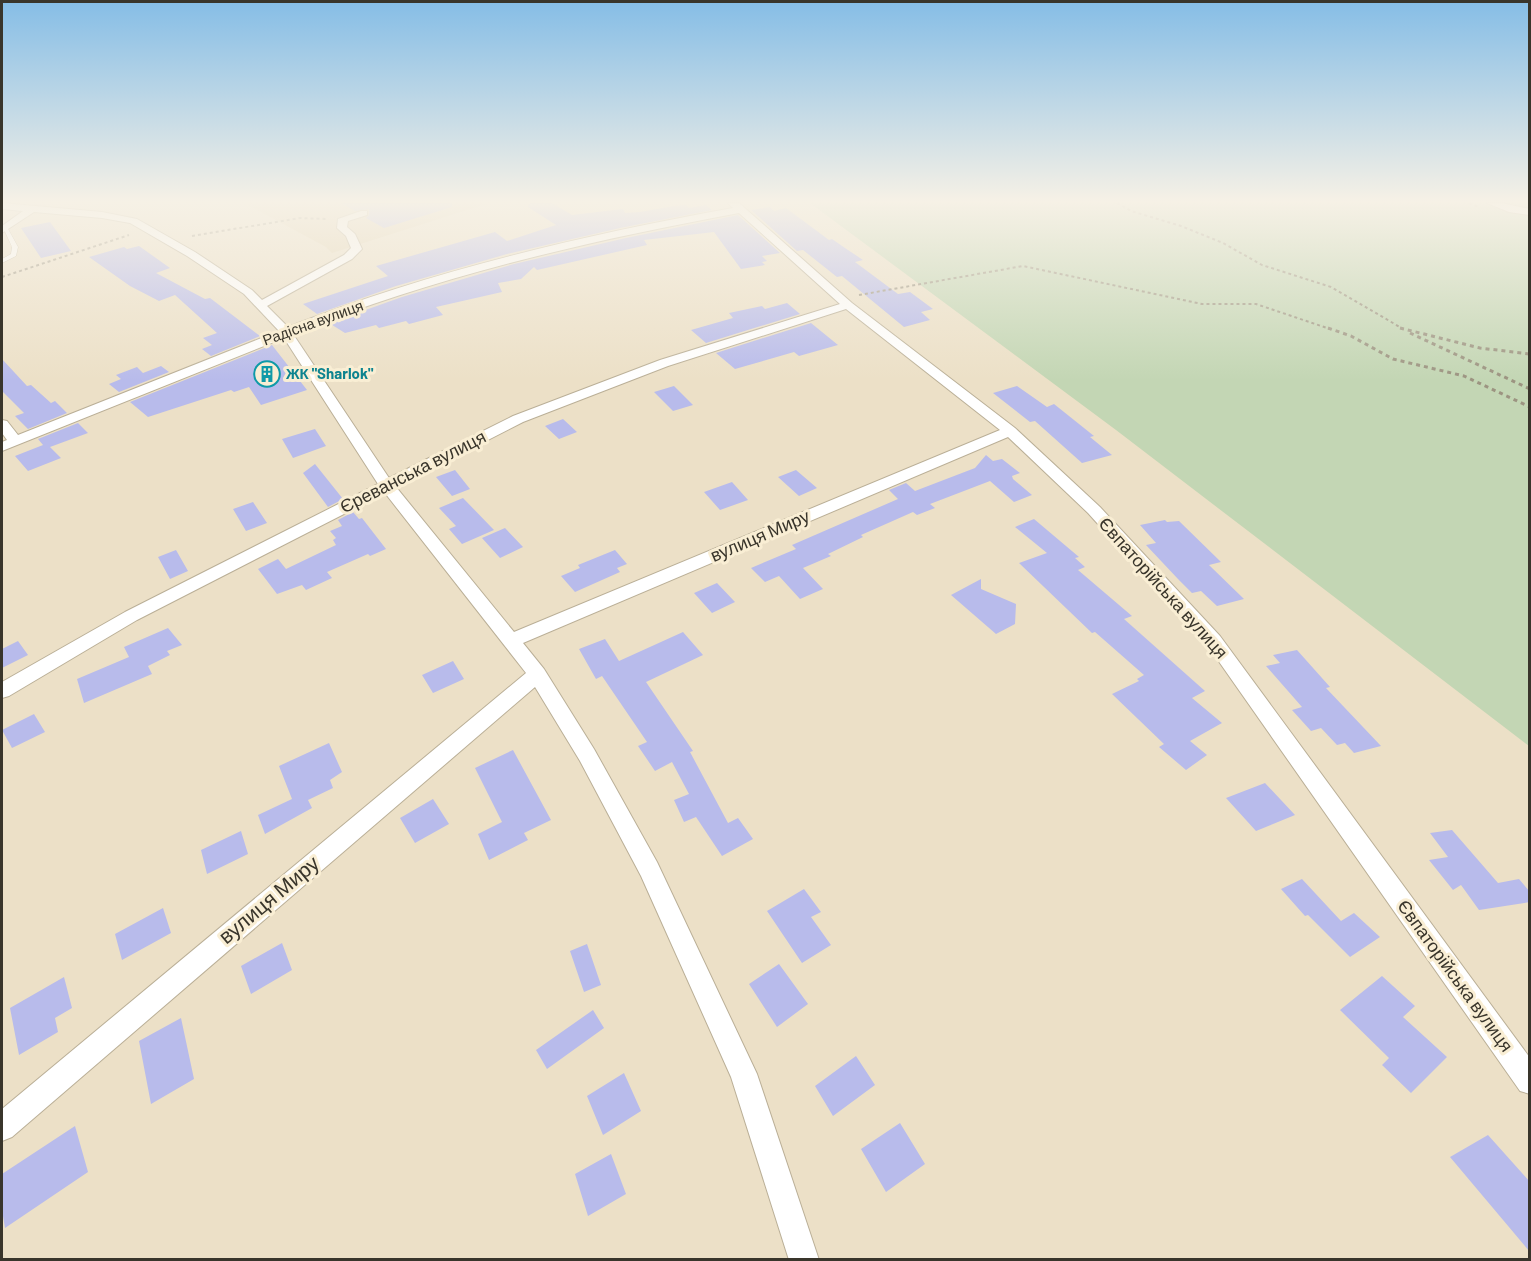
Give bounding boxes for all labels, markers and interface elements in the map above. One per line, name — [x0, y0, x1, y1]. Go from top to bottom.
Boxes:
street label: Радісна вулиця — [260, 296, 365, 349]
building icon: ЖК "Sharlok" — [252, 359, 282, 389]
place label: ЖК "Sharlok" — [285, 364, 374, 382]
street label: Єреванська вулиця — [336, 425, 489, 517]
street label: вулиця Миру — [707, 504, 813, 566]
street label: Євпаторійська вулиця — [1094, 512, 1233, 663]
street label: вулиця Миру — [213, 849, 324, 948]
street label: Євпаторійська вулиця — [1393, 895, 1518, 1056]

